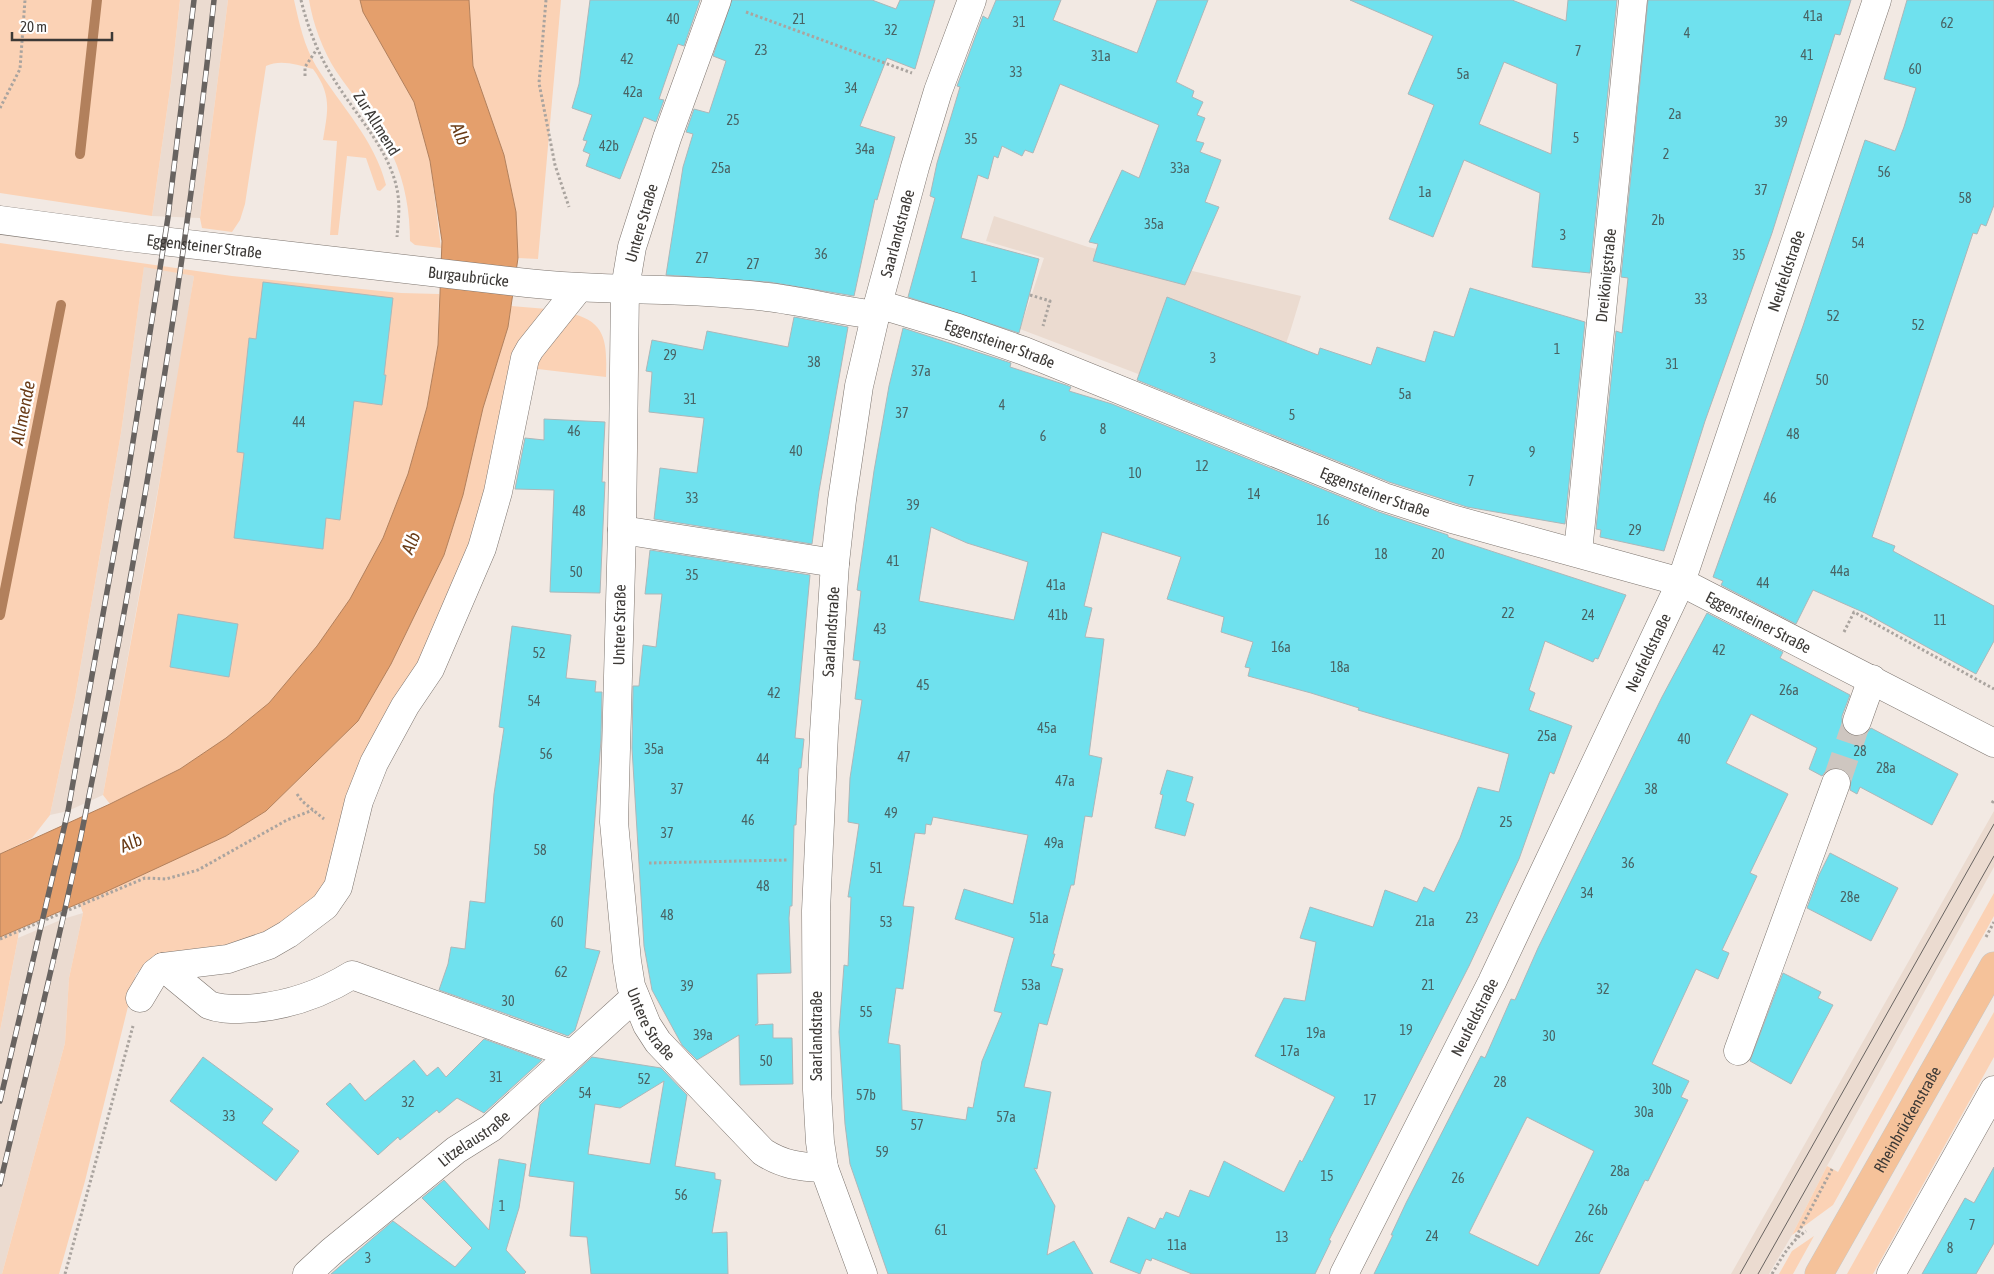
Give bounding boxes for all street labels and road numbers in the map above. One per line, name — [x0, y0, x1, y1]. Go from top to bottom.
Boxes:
street label: Zur Allmend — [350, 88, 404, 158]
street label: Untere Straße — [621, 182, 661, 264]
street label: Saarlandstraße — [877, 187, 918, 279]
street label: Dreikönigstraße — [1592, 228, 1619, 323]
street label: Neufeldstraße — [1764, 228, 1808, 314]
street label: Eggensteiner Straße — [146, 230, 263, 261]
street label: Burgaubrücke — [427, 263, 510, 290]
street label: Eggensteiner Straße — [942, 315, 1058, 372]
street label: Eggensteiner Straße — [1318, 463, 1433, 520]
street label: Untere Straße — [609, 584, 629, 666]
street label: Saarlandstraße — [819, 586, 842, 677]
street label: Eggensteiner Straße — [1703, 587, 1814, 656]
street label: Neufeldstraße — [1622, 610, 1674, 694]
street label: Neufeldstraße — [1447, 975, 1501, 1059]
street label: Untere Straße — [624, 985, 679, 1064]
street label: Saarlandstraße — [807, 991, 825, 1081]
street label: Rheinbrückenstraße — [1870, 1063, 1944, 1175]
street label: Litzelaustraße — [434, 1107, 513, 1170]

